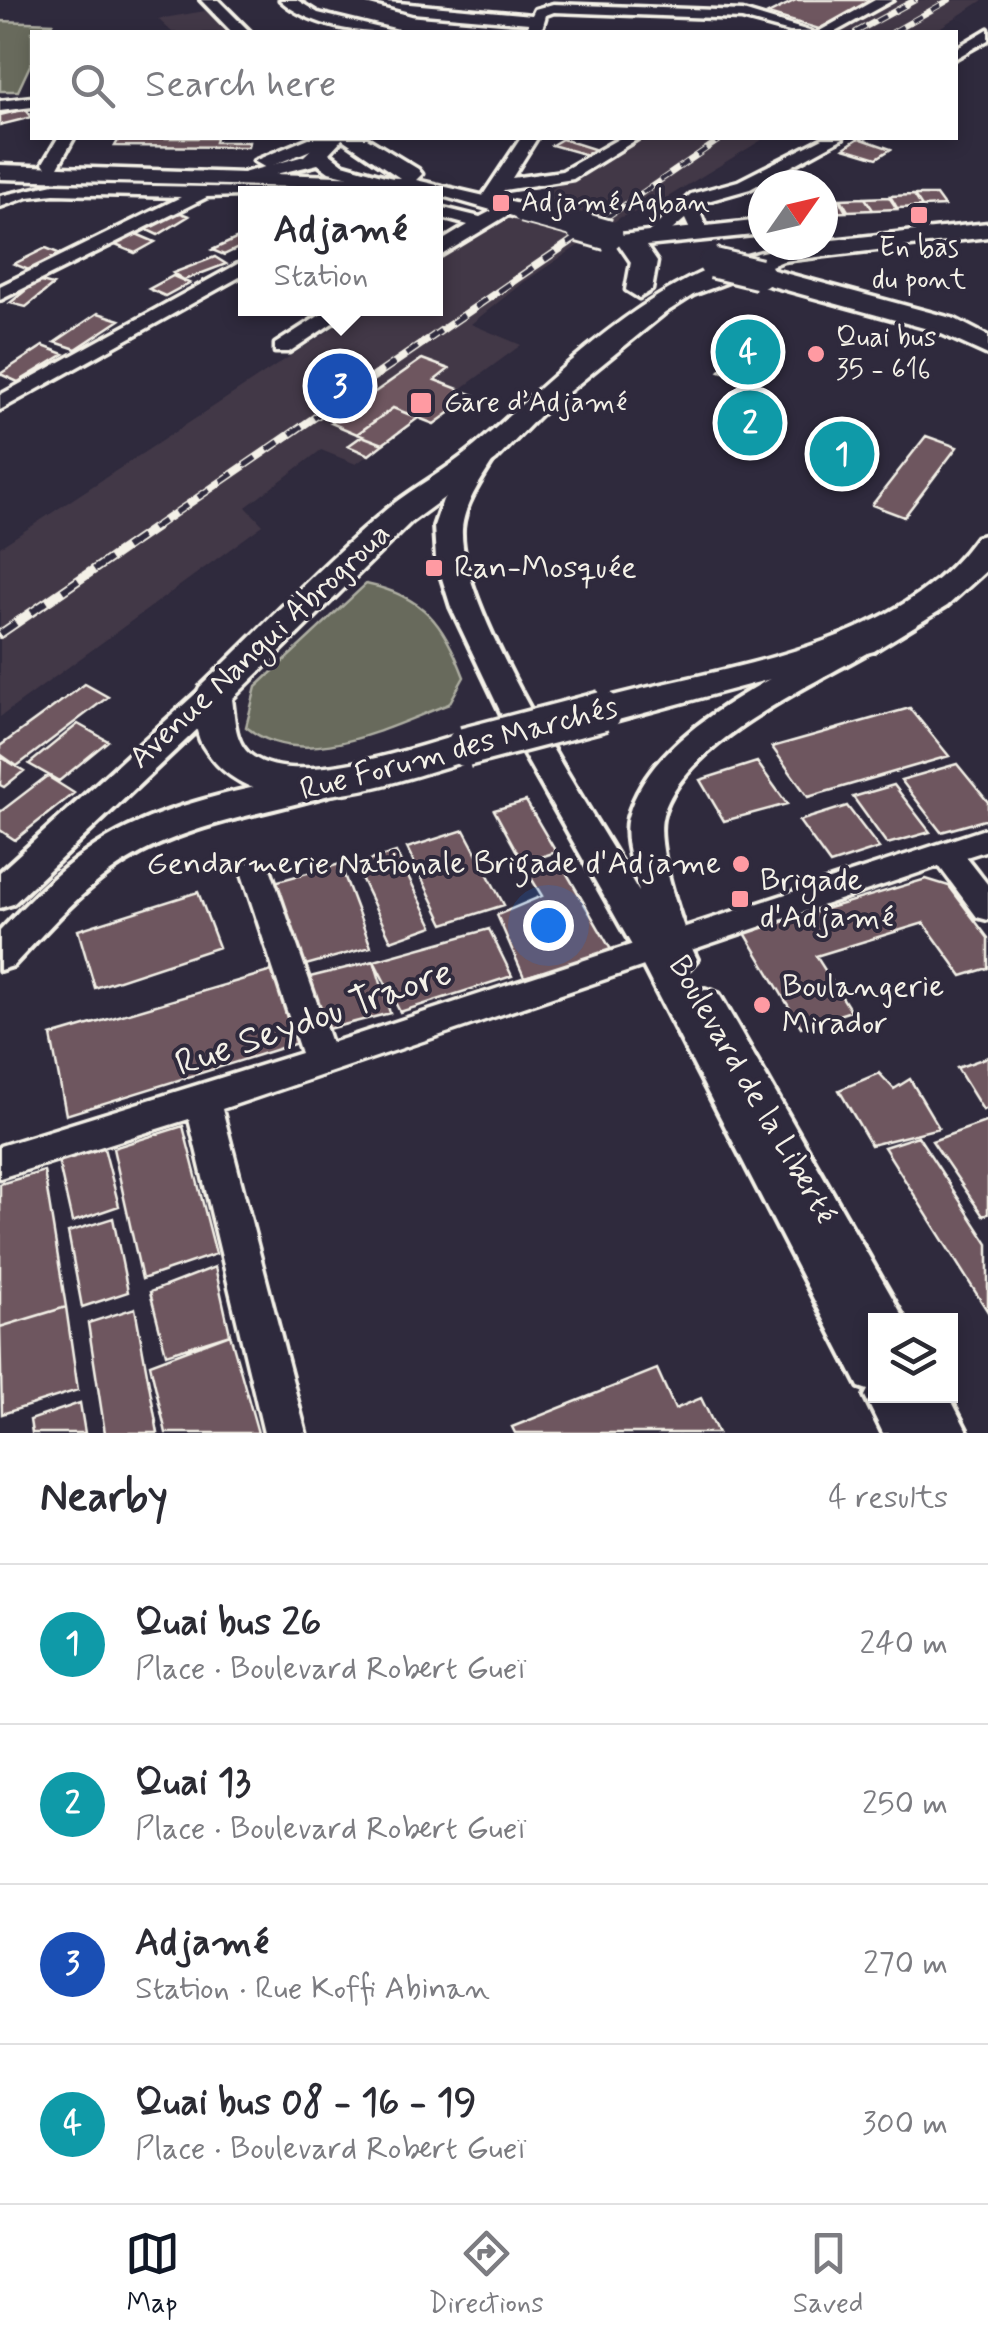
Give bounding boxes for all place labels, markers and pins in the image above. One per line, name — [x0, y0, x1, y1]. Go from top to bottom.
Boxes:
place label: Adjamé Agban — [521, 185, 710, 222]
marker: Adjamé Agban — [490, 192, 512, 214]
marker: En bas du pont — [908, 204, 930, 226]
place label: En bas du pont — [872, 230, 967, 299]
pin: 4 — [716, 314, 780, 390]
place label: Quai bus 35 - 616 — [836, 320, 936, 389]
marker: Quai bus 35 - 616 — [805, 343, 827, 365]
pin: 3 — [308, 348, 372, 424]
place label: Gare d’Adjamé — [444, 385, 627, 422]
pin: 2 — [718, 386, 782, 460]
marker: Gare d’Adjamé — [408, 390, 434, 416]
pin: 1 — [810, 416, 874, 492]
place label: Ran-Mosquée — [454, 547, 637, 589]
marker: Ran-Mosquée — [423, 557, 445, 579]
place label: Gendarmerie Nationale Brigade d'Adjame — [147, 843, 721, 888]
marker: Gendarmerie Nationale Brigade d'Adjame — [730, 853, 752, 875]
place label: Brigade d'Adjamé — [760, 860, 894, 939]
marker: Brigade d'Adjamé — [729, 888, 751, 910]
place label: Boulangerie Mirador — [782, 966, 944, 1045]
marker: Boulangerie Mirador — [751, 994, 773, 1016]

